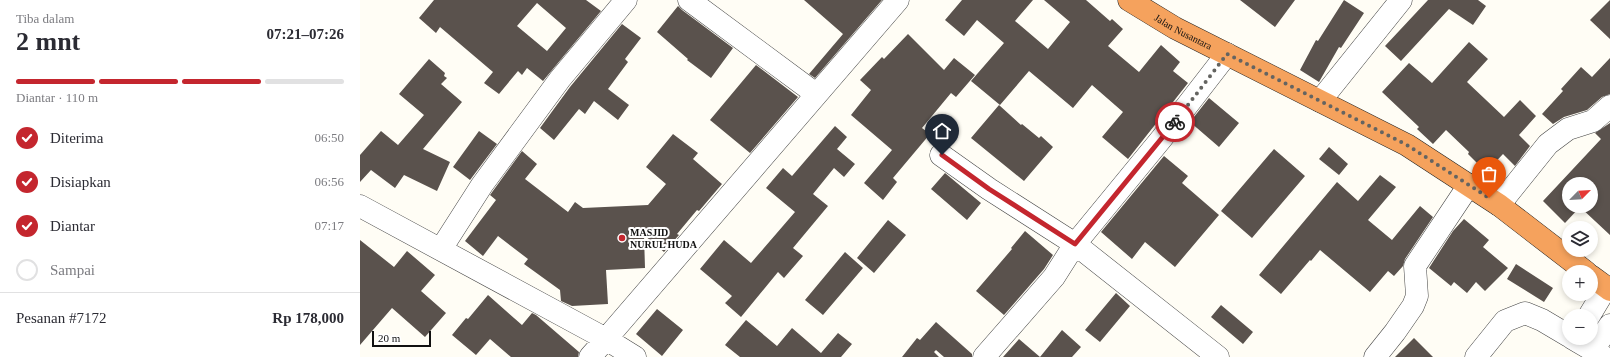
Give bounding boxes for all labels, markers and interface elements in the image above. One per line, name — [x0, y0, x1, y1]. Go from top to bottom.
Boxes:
text: Tiba dalam — [16, 11, 74, 26]
street label: Jalan Nusantara — [1153, 11, 1215, 52]
text: 07:21–07:26 — [267, 26, 344, 42]
text: 2 mnt — [16, 27, 80, 56]
text: Diantar · 110 m — [16, 90, 98, 105]
courier — [1155, 102, 1195, 142]
icon: bike — [1164, 111, 1186, 133]
pin — [925, 114, 959, 155]
icon: home — [931, 120, 953, 142]
icon: check — [16, 127, 38, 149]
text: Diterima — [50, 130, 103, 146]
text: 06:50 — [314, 130, 344, 145]
pin — [1472, 157, 1506, 198]
icon: bag — [1478, 163, 1500, 185]
icon: check — [16, 171, 38, 193]
text: Disiapkan — [50, 174, 111, 190]
text: 06:56 — [314, 174, 344, 189]
north arrow — [1562, 177, 1598, 213]
map controls — [1562, 177, 1598, 345]
icon: check — [16, 215, 38, 237]
text: Diantar — [50, 218, 95, 234]
text: 07:17 — [314, 218, 344, 233]
button: layers — [1562, 221, 1598, 257]
place label: MASJID NURUL HUDA — [630, 227, 698, 250]
marker: MASJID NURUL HUDA — [617, 233, 627, 243]
text: Sampai — [50, 262, 95, 278]
button: + — [1562, 265, 1598, 301]
button: − — [1562, 309, 1598, 345]
text: Pesanan #7172 — [16, 310, 106, 326]
text: Rp 178,000 — [272, 310, 344, 326]
scale bar — [372, 329, 431, 348]
text: 20 m — [378, 332, 400, 344]

